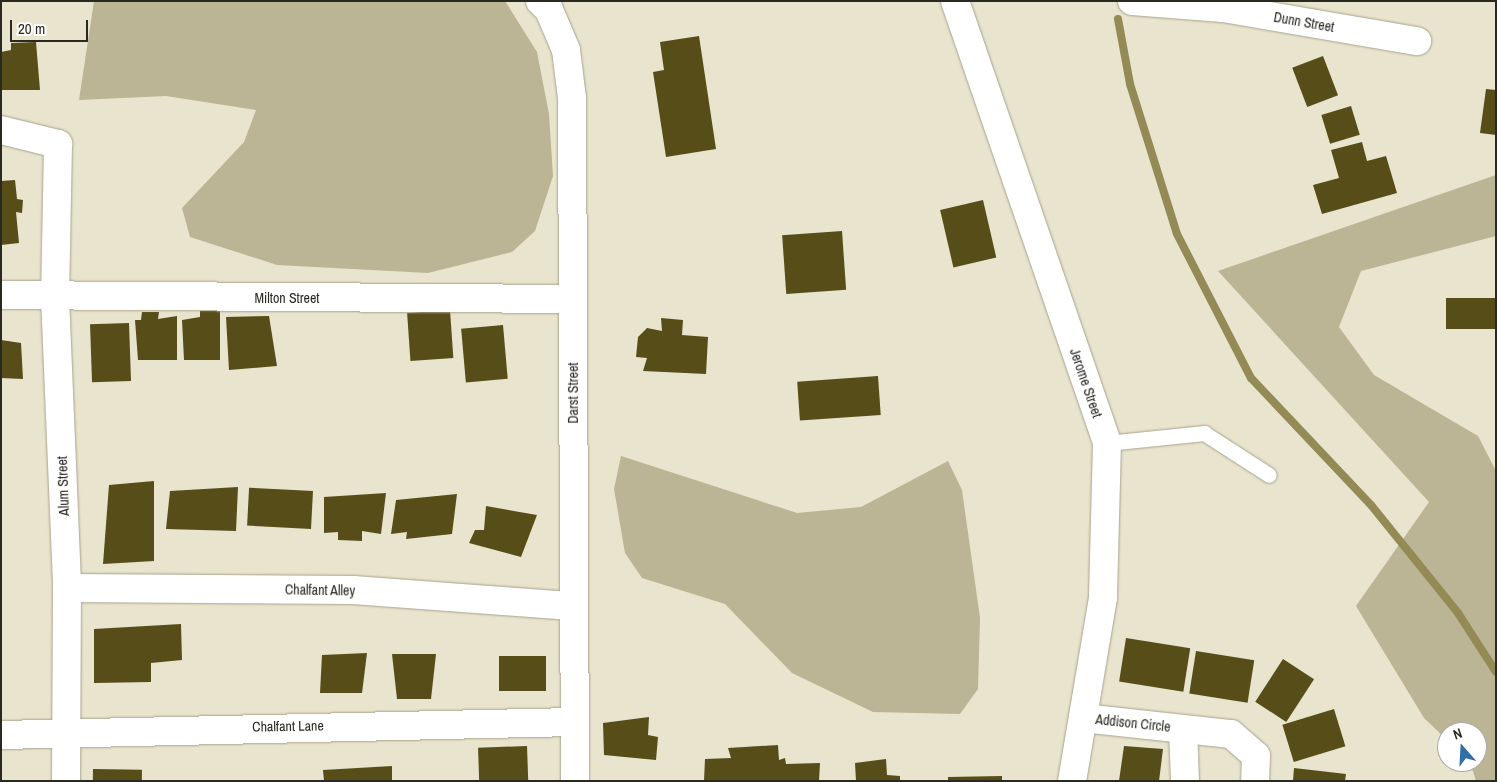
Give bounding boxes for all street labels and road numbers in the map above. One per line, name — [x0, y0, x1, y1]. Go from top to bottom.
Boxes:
street label: Dunn Street — [1272, 8, 1336, 36]
street label: Milton Street — [254, 290, 320, 306]
street label: Jerome Street — [1066, 346, 1106, 420]
street label: Darst Street — [565, 362, 581, 424]
street label: Alum Street — [54, 456, 72, 516]
street label: Chalfant Alley — [284, 581, 356, 599]
street label: Addison Circle — [1095, 711, 1171, 735]
street label: Chalfant Lane — [252, 717, 324, 735]

